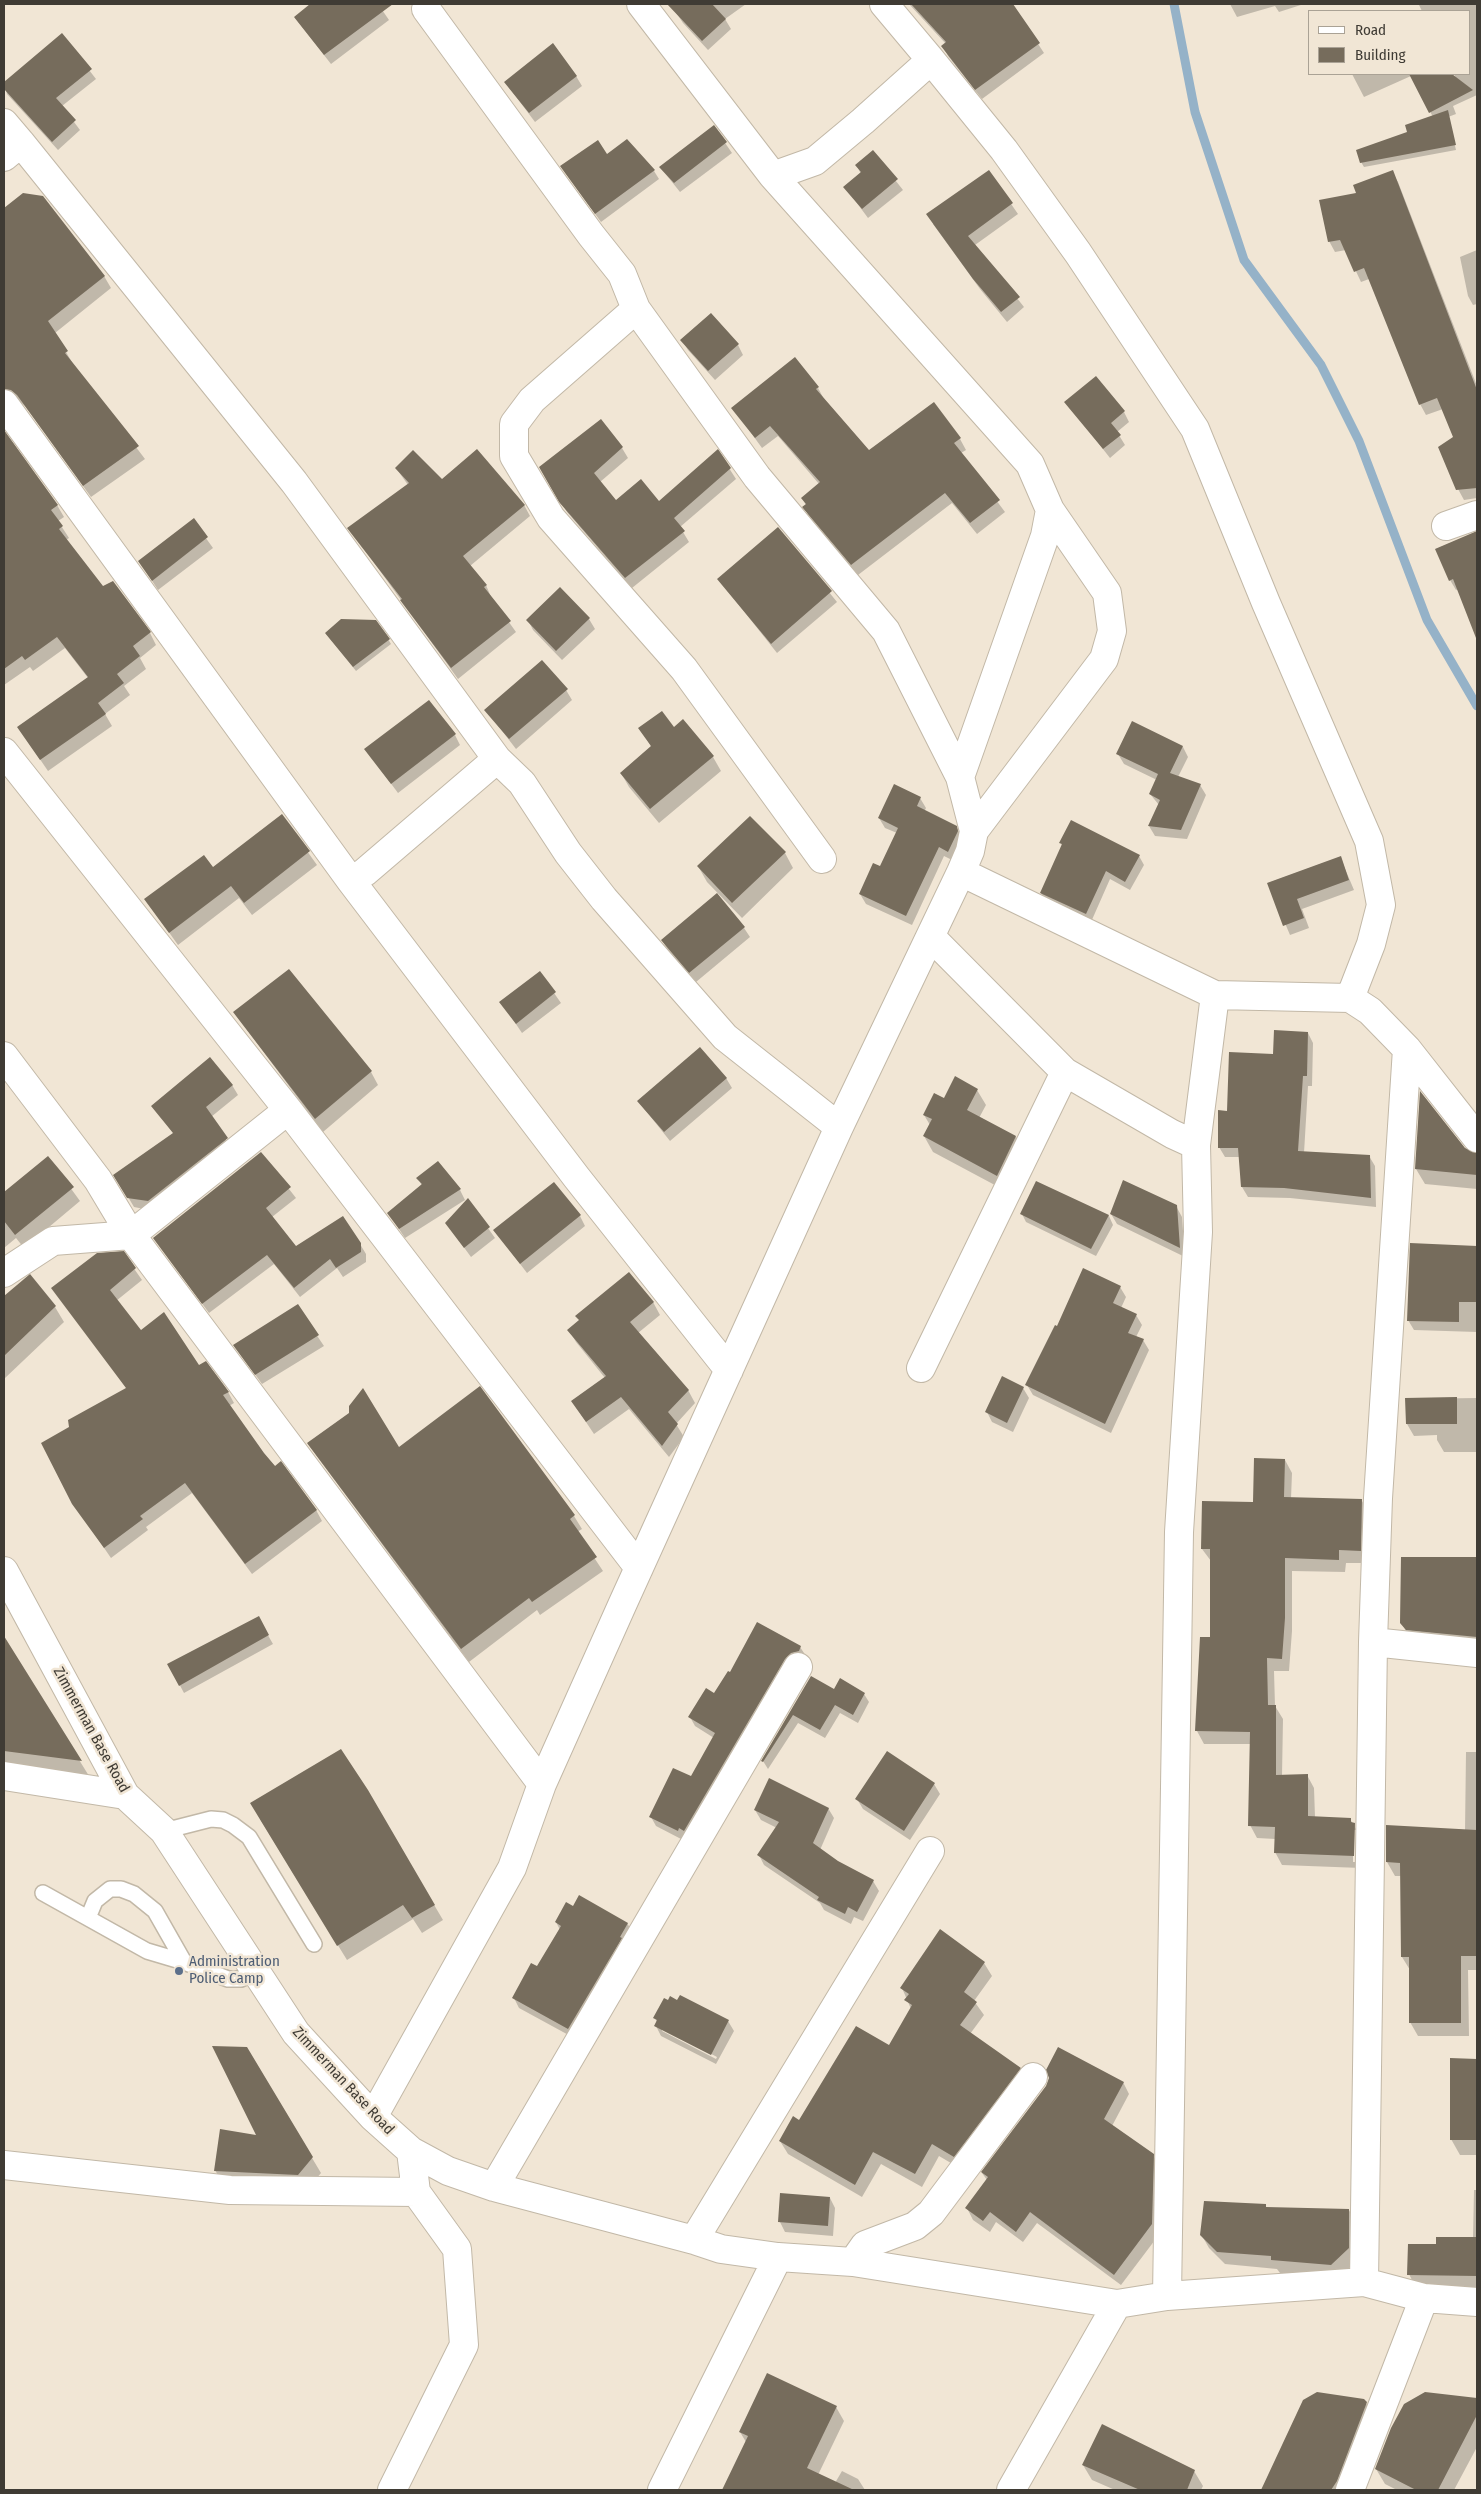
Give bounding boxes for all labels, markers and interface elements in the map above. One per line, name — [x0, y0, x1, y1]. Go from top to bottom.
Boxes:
legend — [1308, 10, 1471, 75]
text: Road — [1355, 21, 1386, 39]
text: Building — [1355, 46, 1406, 64]
street label: Zimmerman Base Road — [49, 1664, 133, 1796]
place label: Administration Police Camp — [189, 1953, 280, 1988]
marker: Administration Police Camp — [173, 1965, 185, 1977]
street label: Zimmerman Base Road — [288, 2023, 398, 2139]

